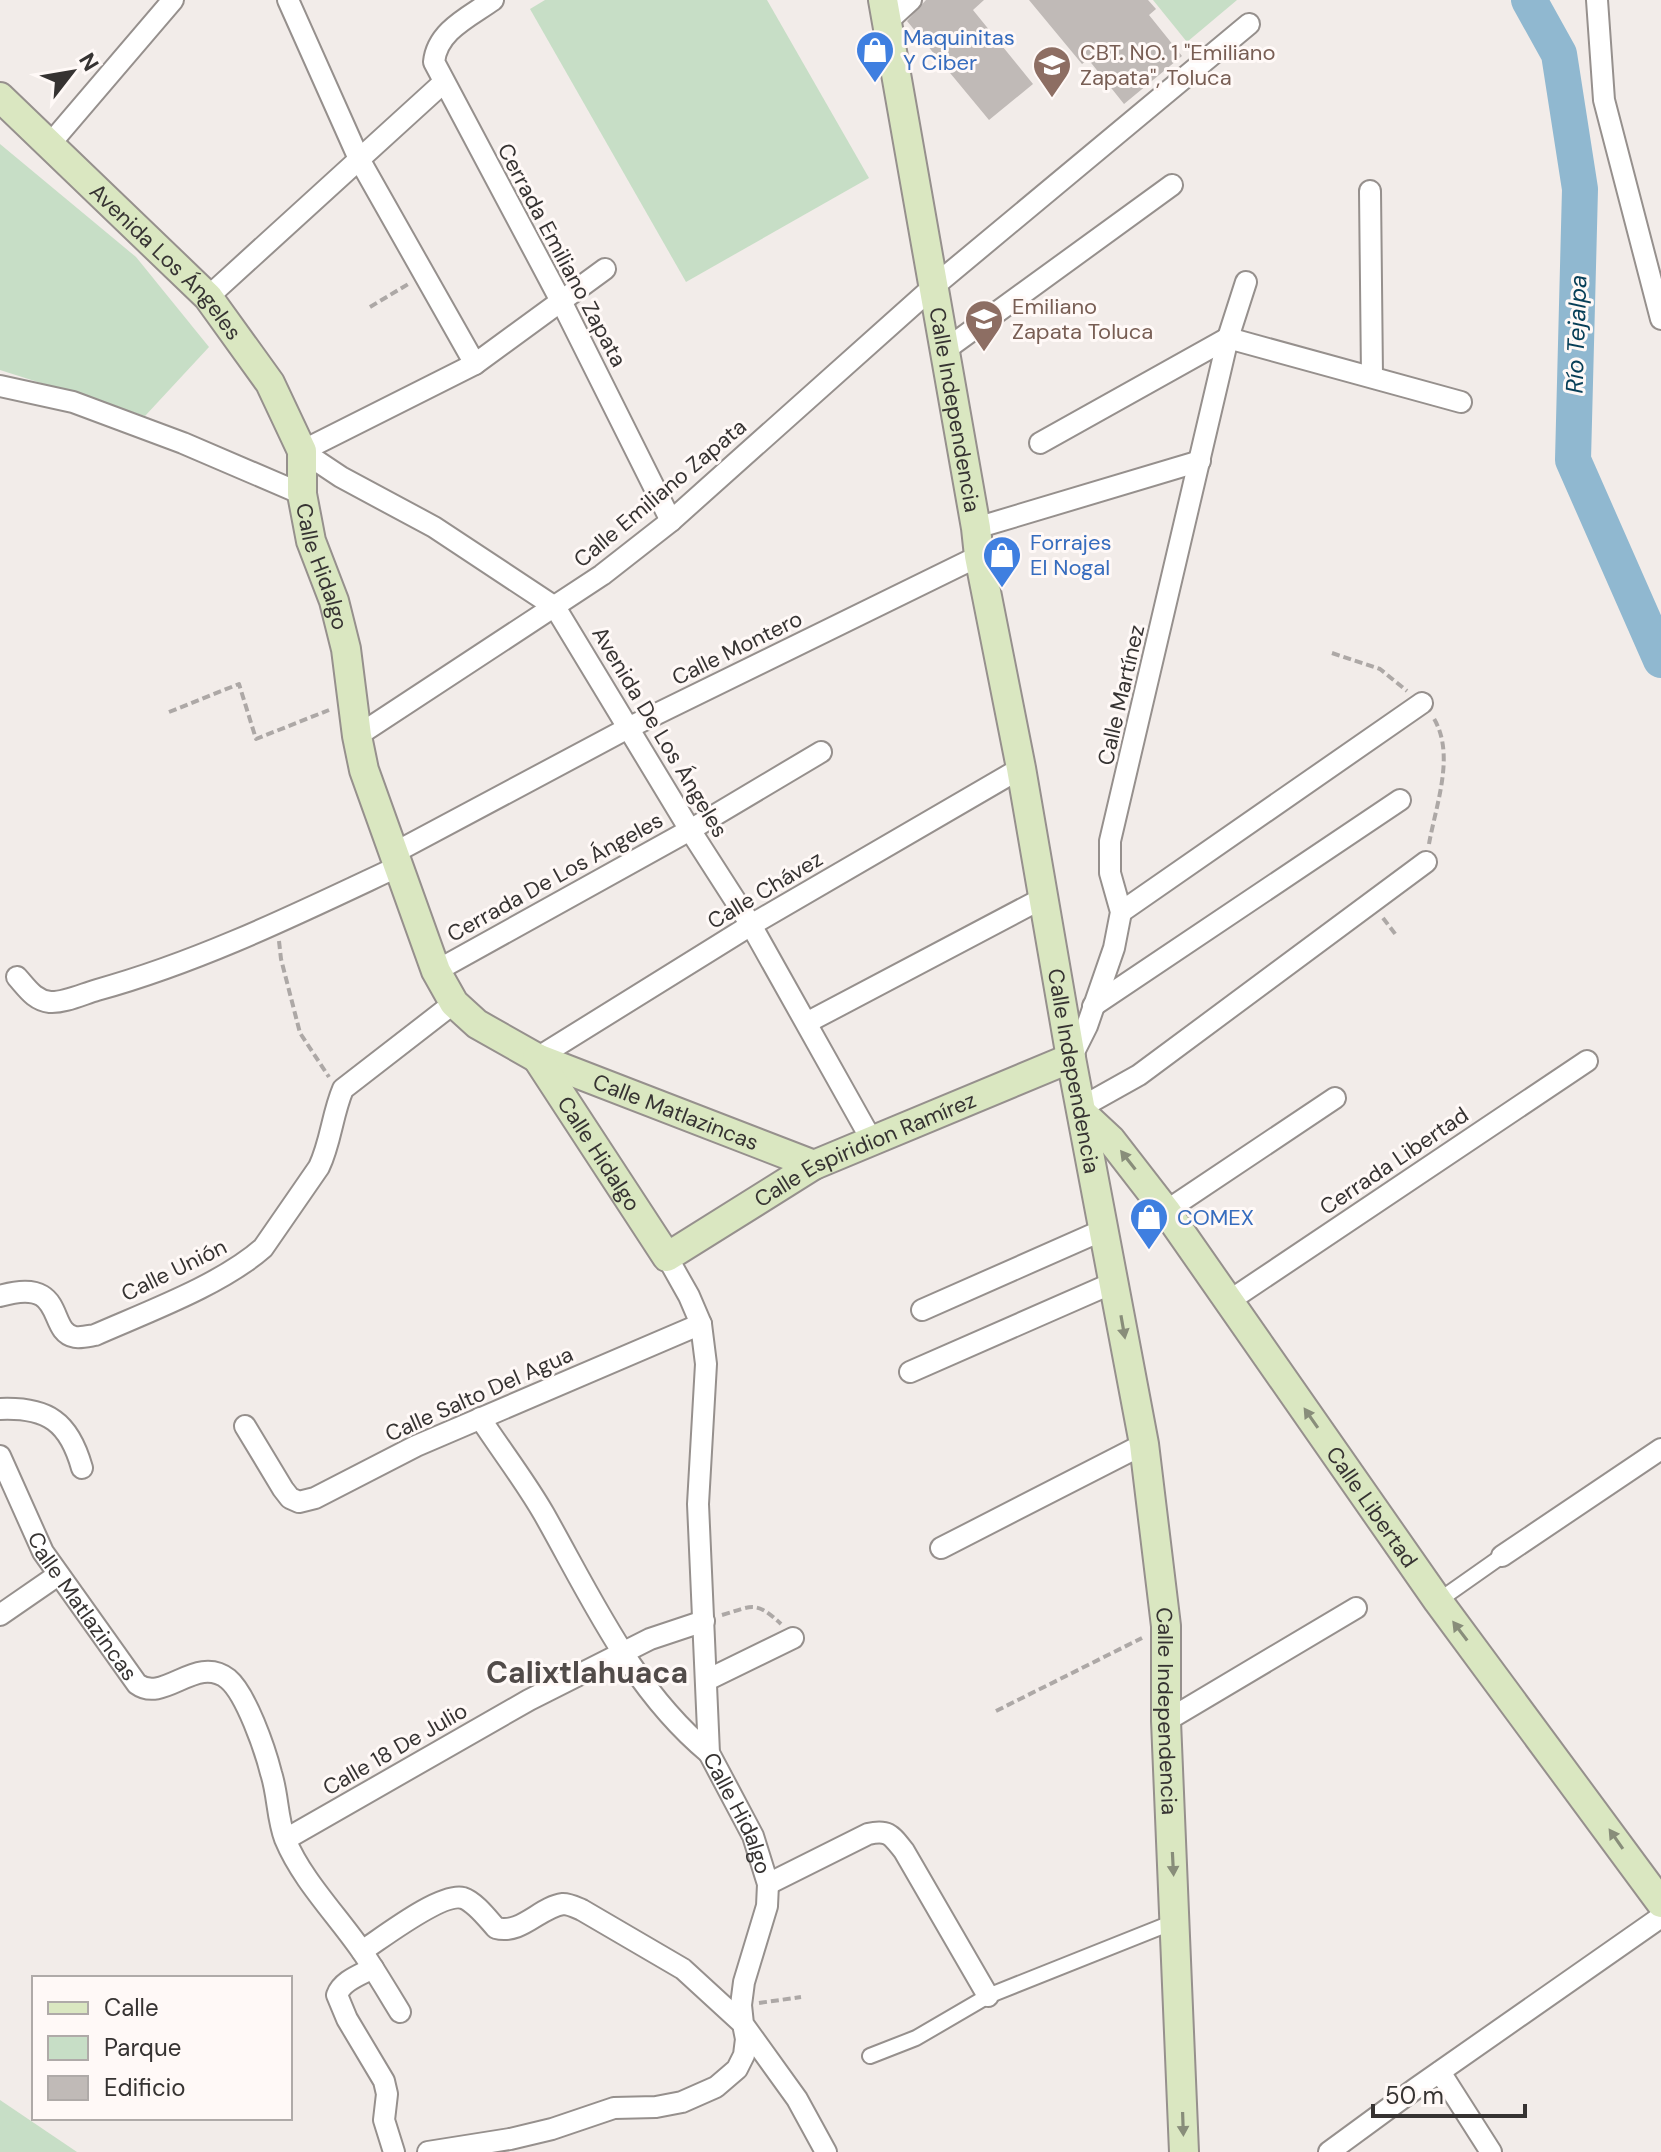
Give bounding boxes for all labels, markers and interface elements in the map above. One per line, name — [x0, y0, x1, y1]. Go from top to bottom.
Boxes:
place label: Maquinitas Y Ciber — [903, 23, 1015, 77]
shop icon: Maquinitas Y Ciber — [854, 29, 896, 84]
north arrow — [32, 32, 112, 112]
place label: CBT. NO. 1 "Emiliano Zapata", Toluca — [1080, 38, 1276, 92]
school or university icon: CBT. NO. 1 "Emiliano Zapata", Toluca — [1031, 44, 1073, 99]
text: N — [72, 48, 105, 76]
street label: Cerrada Emiliano Zapata — [491, 138, 633, 372]
street label: Avenida Los Ángeles — [84, 177, 249, 345]
water label: Río Tejalpa — [1558, 274, 1594, 394]
place label: Emiliano Zapata Toluca — [1012, 292, 1153, 346]
school or university icon: Emiliano Zapata Toluca — [963, 298, 1005, 353]
street label: Calle Independencia — [923, 305, 987, 514]
street label: Calle Emiliano Zapata — [568, 412, 752, 574]
street label: Calle Hidalgo — [290, 501, 355, 633]
place label: Forrajes El Nogal — [1030, 528, 1112, 582]
shop icon: Forrajes El Nogal — [981, 534, 1023, 589]
street label: Calle Montero — [667, 604, 807, 692]
street label: Avenida De Los Ángeles — [585, 621, 735, 843]
street label: Calle Martínez — [1091, 622, 1151, 768]
street label: Cerrada De Los Ángeles — [442, 805, 668, 949]
street label: Calle Chávez — [702, 844, 828, 936]
street label: Calle Independencia — [1041, 966, 1107, 1176]
street label: Calle Matlazincas — [589, 1067, 763, 1157]
street label: Calle Espiridion Ramírez — [749, 1085, 980, 1213]
street label: Calle Hidalgo — [551, 1090, 648, 1217]
street label: Cerrada Libertad — [1314, 1100, 1474, 1222]
one-way arrow — [1121, 1150, 1137, 1171]
shop icon: COMEX — [1128, 1196, 1170, 1251]
place label: COMEX — [1177, 1203, 1254, 1232]
street label: Calle Unión — [116, 1232, 232, 1308]
one-way arrow — [1117, 1315, 1129, 1340]
street label: Calle Salto Del Agua — [381, 1340, 577, 1448]
one-way arrow — [1304, 1408, 1319, 1429]
street label: Calle Libertad — [1320, 1440, 1425, 1573]
street label: Calle Matlazincas — [21, 1527, 144, 1686]
street label: Calle Independencia — [1149, 1606, 1184, 1816]
one-way arrow — [1453, 1621, 1469, 1641]
district label: Calixtlahuaca — [486, 1653, 688, 1692]
street label: Calle 18 De Julio — [317, 1696, 473, 1802]
street label: Calle Hidalgo — [697, 1747, 778, 1877]
one-way arrow — [1609, 1829, 1624, 1850]
one-way arrow — [1167, 1852, 1180, 1877]
legend — [32, 1976, 292, 2120]
text: Calle — [104, 1992, 159, 2023]
text: Parque — [104, 2032, 181, 2063]
scale bar — [1373, 2068, 1525, 2118]
text: Edificio — [104, 2072, 186, 2103]
text: 50 m — [1385, 2080, 1444, 2111]
one-way arrow — [1177, 2112, 1190, 2137]

